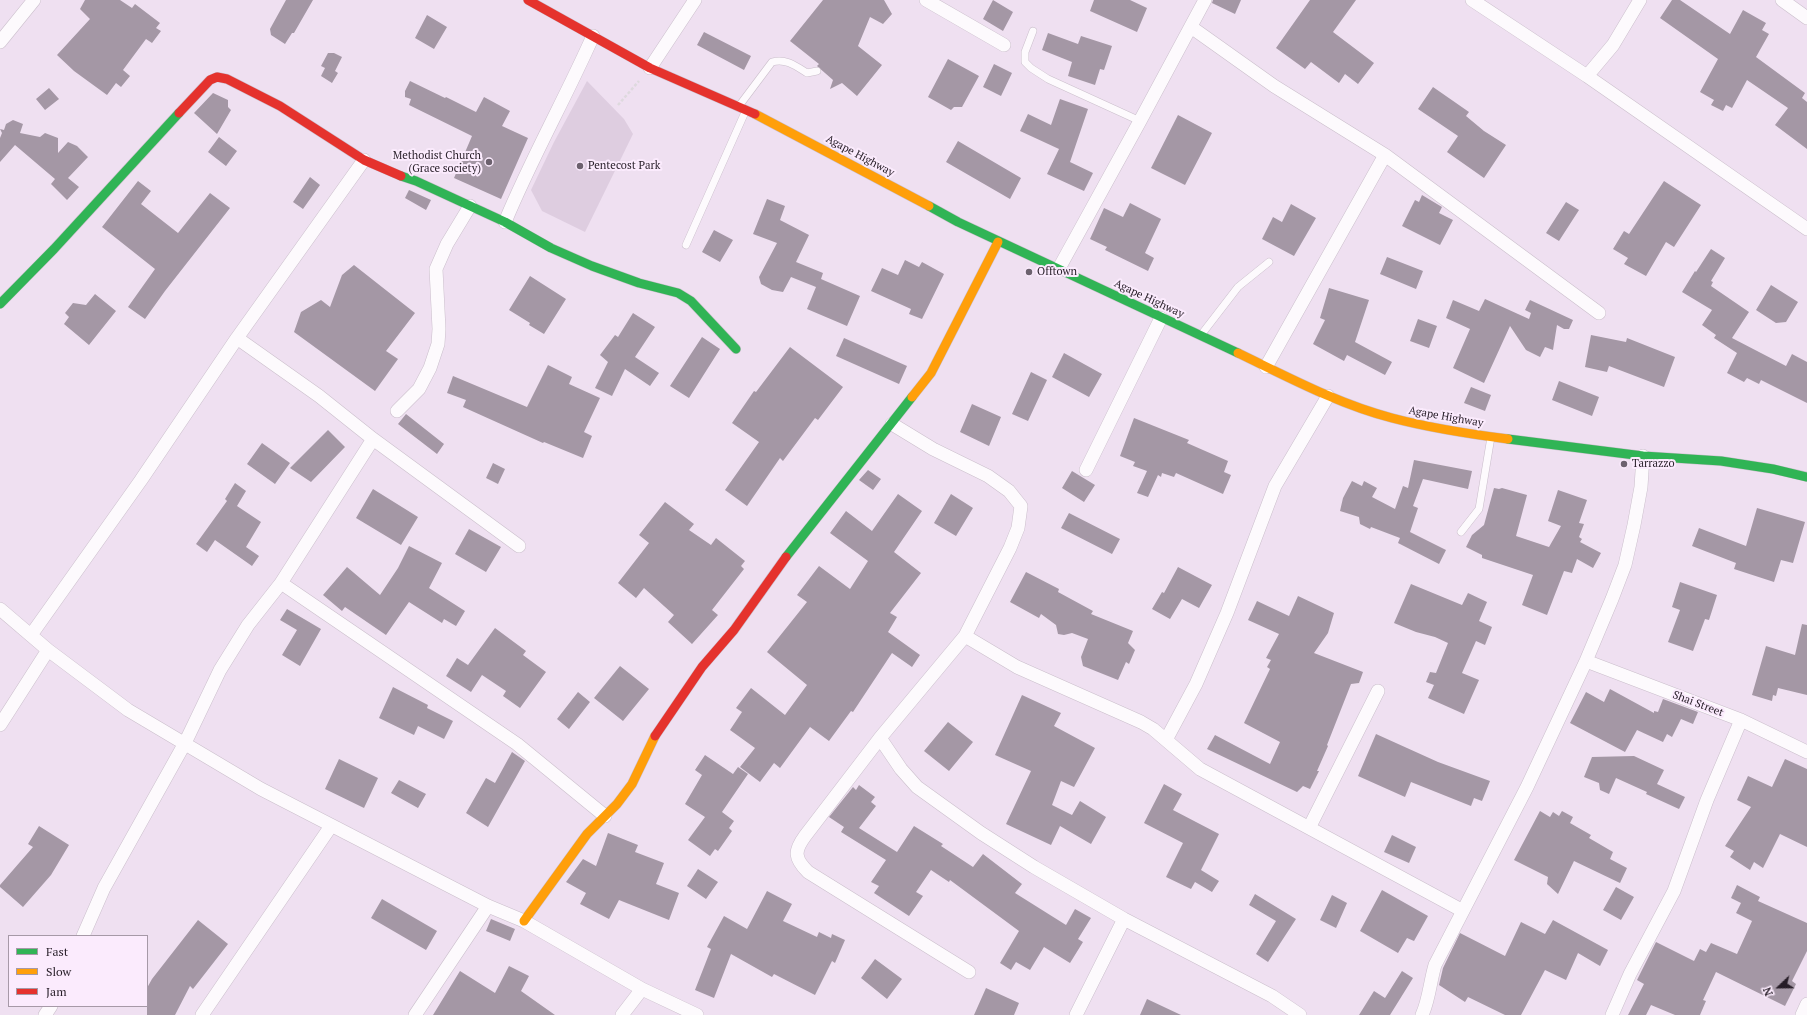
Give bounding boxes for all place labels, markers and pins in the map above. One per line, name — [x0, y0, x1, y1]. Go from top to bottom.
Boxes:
place label: Methodist Church (Grace society) — [393, 149, 481, 175]
marker: Methodist Church (Grace society) — [484, 157, 494, 167]
place label: Pentecost Park — [588, 159, 660, 173]
marker: Pentecost Park — [575, 161, 585, 171]
place label: Offtown — [1037, 265, 1077, 279]
marker: Offtown — [1024, 267, 1034, 277]
place label: Tarrazzo — [1632, 457, 1674, 471]
marker: Tarrazzo — [1619, 459, 1629, 469]

